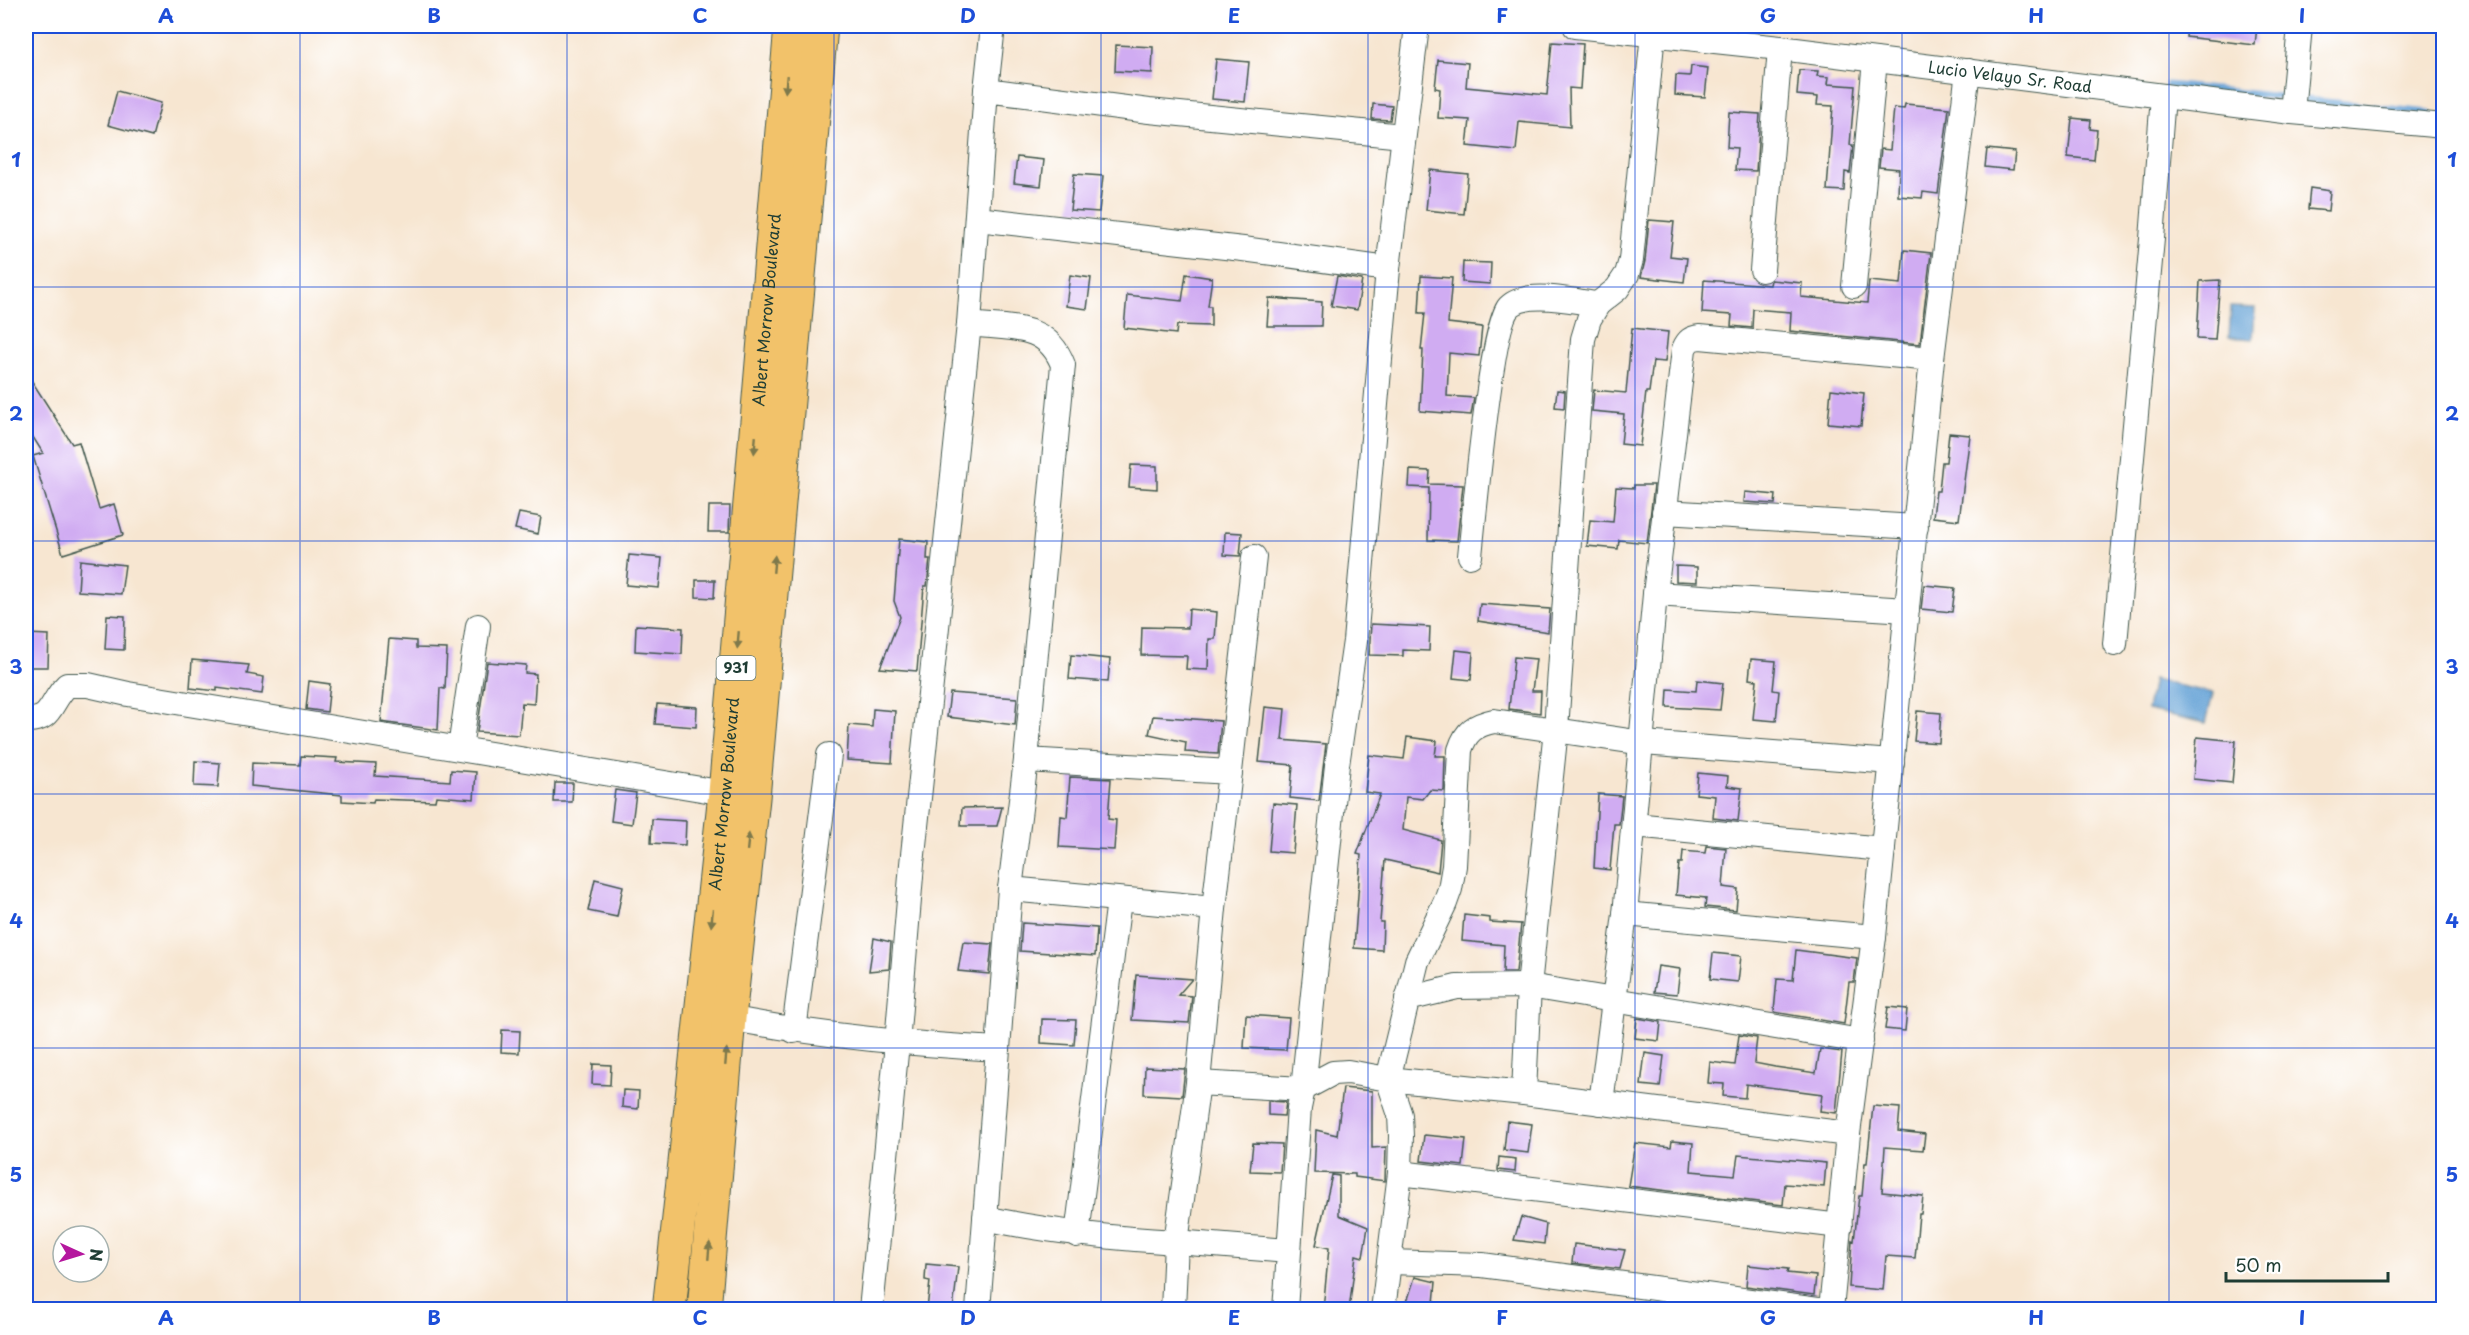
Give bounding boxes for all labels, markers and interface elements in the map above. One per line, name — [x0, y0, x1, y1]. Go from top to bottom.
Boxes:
text: A — [158, 0, 174, 30]
text: B — [427, 0, 441, 30]
text: C — [692, 0, 708, 30]
text: D — [960, 0, 976, 30]
text: E — [1228, 0, 1240, 30]
text: F — [1496, 0, 1508, 30]
text: G — [1760, 0, 1776, 30]
text: H — [2028, 0, 2044, 30]
text: I — [2299, 0, 2305, 30]
street label: Lucio Velayo Sr. Road — [1927, 54, 2093, 98]
one-way arrow — [781, 74, 790, 93]
text: 1 — [11, 144, 21, 174]
text: 1 — [2447, 144, 2457, 174]
street label: Albert Morrow Boulevard — [745, 212, 786, 407]
text: 2 — [9, 398, 23, 428]
text: 2 — [2445, 398, 2459, 428]
one-way arrow — [750, 436, 760, 455]
one-way arrow — [769, 555, 778, 574]
one-way arrow — [733, 630, 743, 649]
text: 3 — [9, 651, 23, 681]
text: 3 — [2445, 651, 2459, 681]
road number: 931 — [716, 656, 756, 680]
street label: Albert Morrow Boulevard — [702, 696, 744, 891]
one-way arrow — [743, 833, 753, 852]
text: 4 — [9, 905, 23, 935]
text: 4 — [2445, 905, 2459, 935]
one-way arrow — [707, 908, 717, 927]
one-way arrow — [721, 1047, 731, 1066]
text: 5 — [10, 1159, 22, 1189]
text: 5 — [2446, 1159, 2458, 1189]
north arrow — [51, 1224, 111, 1284]
one-way arrow — [704, 1242, 714, 1261]
scale bar — [2226, 1245, 2388, 1283]
text: N — [85, 1248, 109, 1262]
text: 50 m — [2235, 1251, 2282, 1278]
text: A — [158, 1302, 174, 1332]
text: B — [427, 1302, 441, 1332]
text: C — [692, 1302, 708, 1332]
text: D — [960, 1302, 976, 1332]
text: E — [1228, 1302, 1240, 1332]
text: F — [1496, 1302, 1508, 1332]
text: G — [1760, 1302, 1776, 1332]
text: H — [2028, 1302, 2044, 1332]
text: I — [2299, 1302, 2305, 1332]

